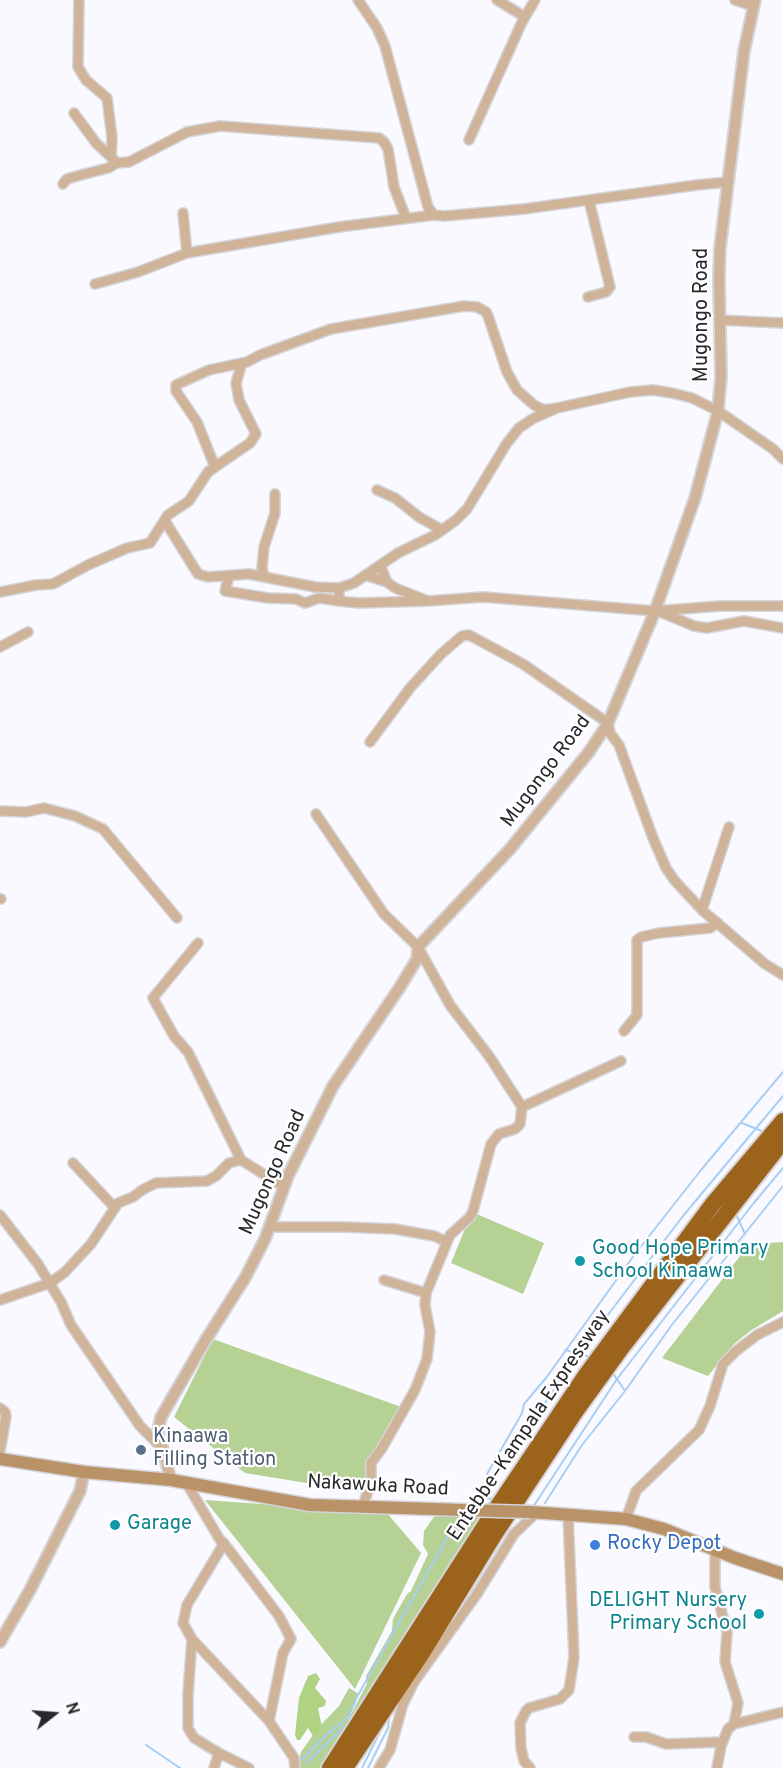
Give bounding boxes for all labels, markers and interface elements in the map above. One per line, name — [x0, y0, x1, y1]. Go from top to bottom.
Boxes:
street label: Mugongo Road — [691, 248, 715, 382]
street label: Mugongo Road — [497, 711, 597, 833]
street label: Mugongo Road — [236, 1107, 312, 1239]
place label: Good Hope Primary School Kinaawa — [592, 1238, 769, 1285]
marker: Good Hope Primary School Kinaawa — [573, 1254, 587, 1268]
street label: Entebbe–Kampala Expressway — [444, 1306, 616, 1546]
place label: Kinaawa Filling Station — [153, 1426, 276, 1473]
marker: Kinaawa Filling Station — [134, 1443, 148, 1457]
street label: Nakawuka Road — [307, 1471, 449, 1503]
place label: Garage — [127, 1513, 192, 1537]
marker: Garage — [108, 1518, 122, 1532]
place label: Rocky Depot — [607, 1533, 721, 1557]
marker: Rocky Depot — [588, 1538, 602, 1552]
place label: DELIGHT Nursery Primary School — [589, 1590, 747, 1637]
marker: DELIGHT Nursery Primary School — [752, 1607, 766, 1621]
north arrow — [24, 1684, 84, 1744]
text: N — [60, 1700, 82, 1717]

